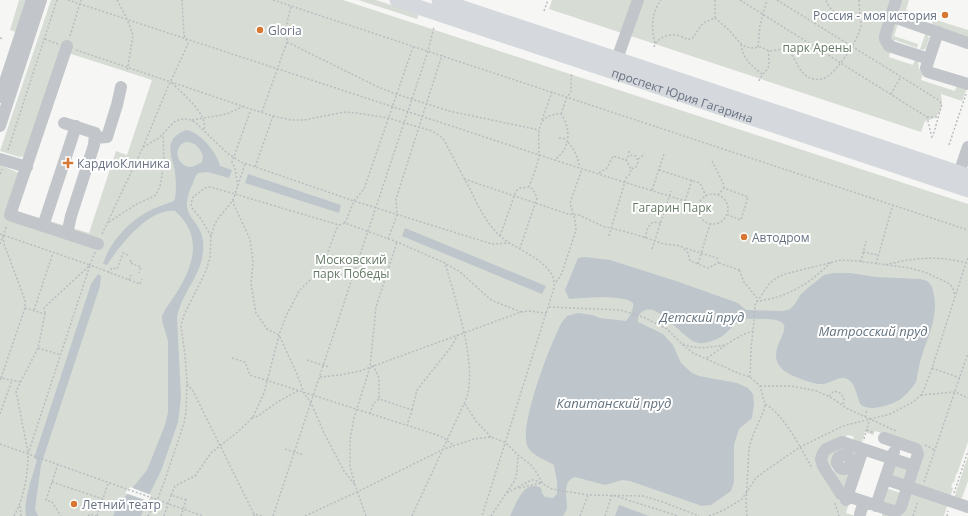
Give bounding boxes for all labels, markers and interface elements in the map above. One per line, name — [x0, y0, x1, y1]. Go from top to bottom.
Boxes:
place label: Россия - моя история — [813, 7, 937, 24]
marker: Россия - моя история — [940, 10, 950, 20]
place label: Gloria — [268, 22, 302, 39]
marker: Gloria — [255, 25, 265, 35]
park label: парк Арены — [782, 39, 852, 56]
street label: проспект Юрия Гагарина — [610, 64, 756, 127]
place label: КардиоКлиника — [77, 155, 170, 172]
marker: КардиоКлиника — [62, 157, 74, 169]
park label: Гагарин Парк — [632, 199, 712, 216]
place label: Автодром — [752, 229, 810, 246]
marker: Автодром — [739, 232, 749, 242]
park label: Московский парк Победы — [313, 251, 389, 282]
water label: Детский пруд — [658, 308, 744, 326]
water label: Матросский пруд — [818, 322, 928, 340]
water label: Капитанский пруд — [557, 394, 671, 412]
place label: Летний театр — [82, 496, 161, 513]
marker: Летний театр — [69, 499, 79, 509]

